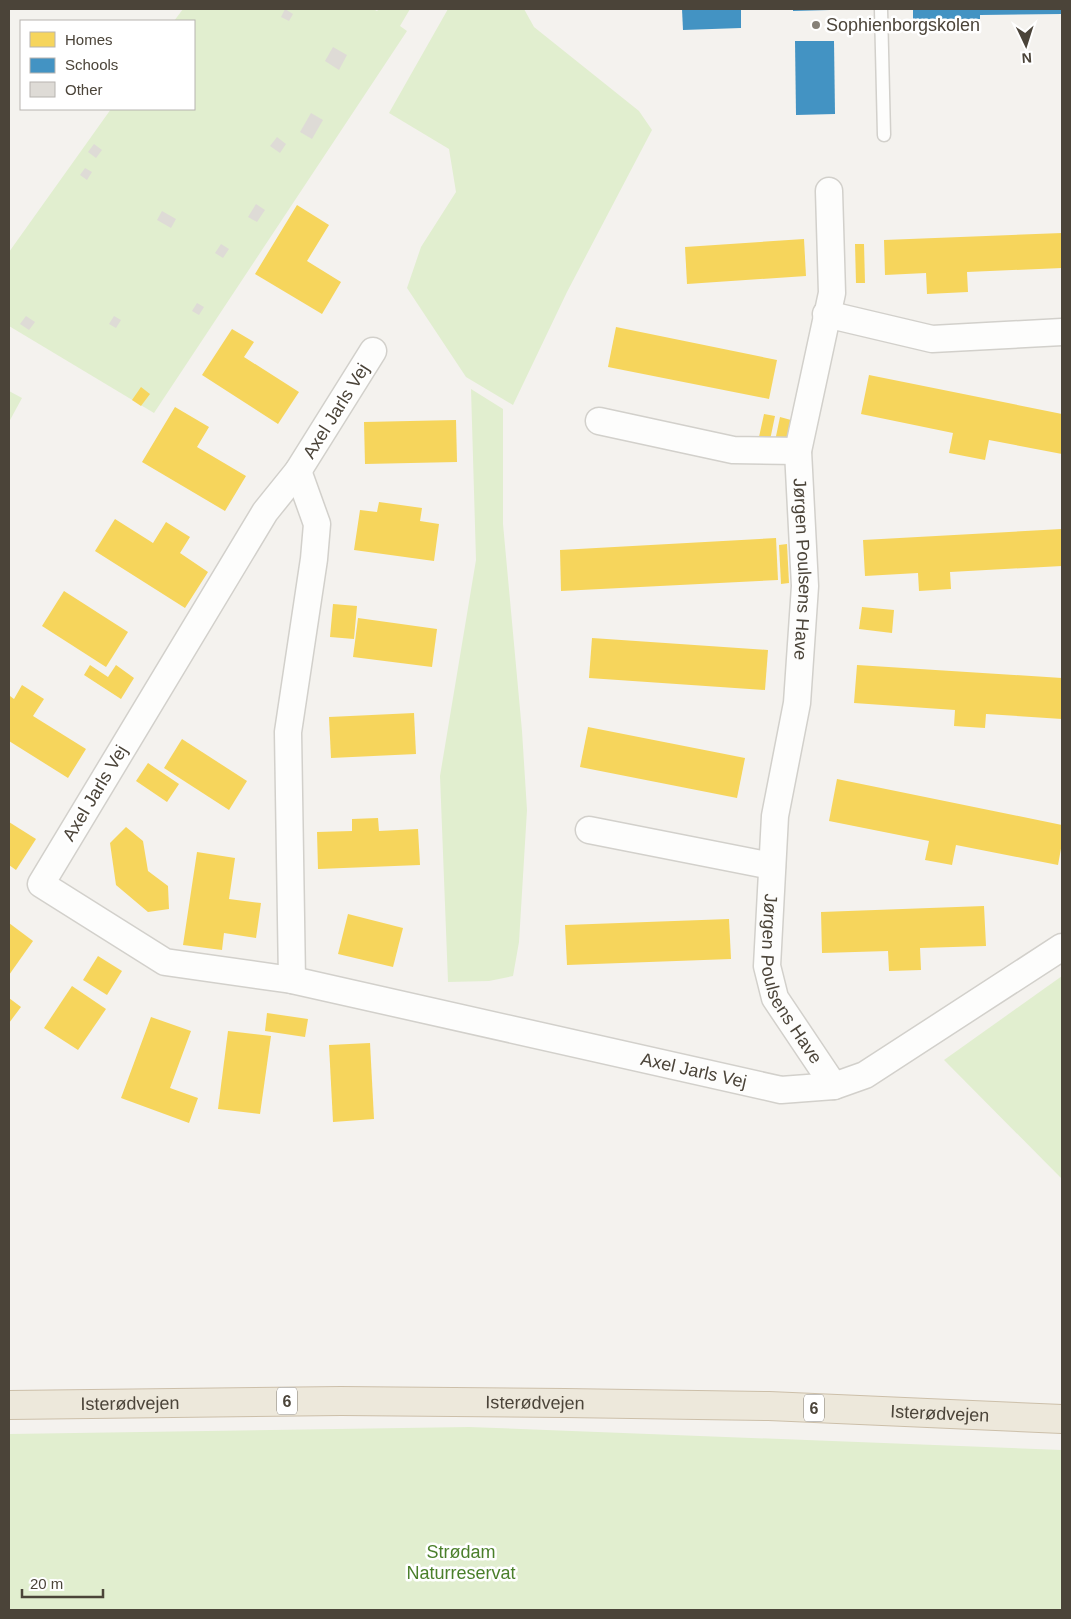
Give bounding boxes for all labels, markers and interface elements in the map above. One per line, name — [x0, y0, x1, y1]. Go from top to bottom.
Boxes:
place label: Sophienborgskolen — [826, 15, 980, 35]
marker: Sophienborgskolen — [810, 19, 822, 31]
legend — [20, 20, 195, 110]
north arrow — [1001, 20, 1051, 70]
text: Homes — [65, 31, 113, 48]
text: N — [1021, 50, 1033, 66]
text: Schools — [65, 56, 118, 73]
text: Other — [65, 81, 103, 98]
street label: Axel Jarls Vej — [299, 360, 373, 462]
street label: Jørgen Poulsens Have — [789, 478, 815, 661]
street label: Axel Jarls Vej — [59, 742, 131, 844]
street label: Jørgen Poulsens Have — [757, 893, 826, 1067]
street label: Axel Jarls Vej — [639, 1049, 749, 1092]
road number: 6 — [277, 1388, 297, 1414]
street label: Isterødvejen — [485, 1392, 585, 1413]
street label: Isterødvejen — [80, 1393, 180, 1414]
road number: 6 — [804, 1395, 824, 1422]
street label: Isterødvejen — [890, 1401, 990, 1426]
park label: Strødam Naturreservat — [406, 1542, 516, 1583]
scale bar — [22, 1566, 104, 1598]
text: 20 m — [30, 1575, 63, 1592]

